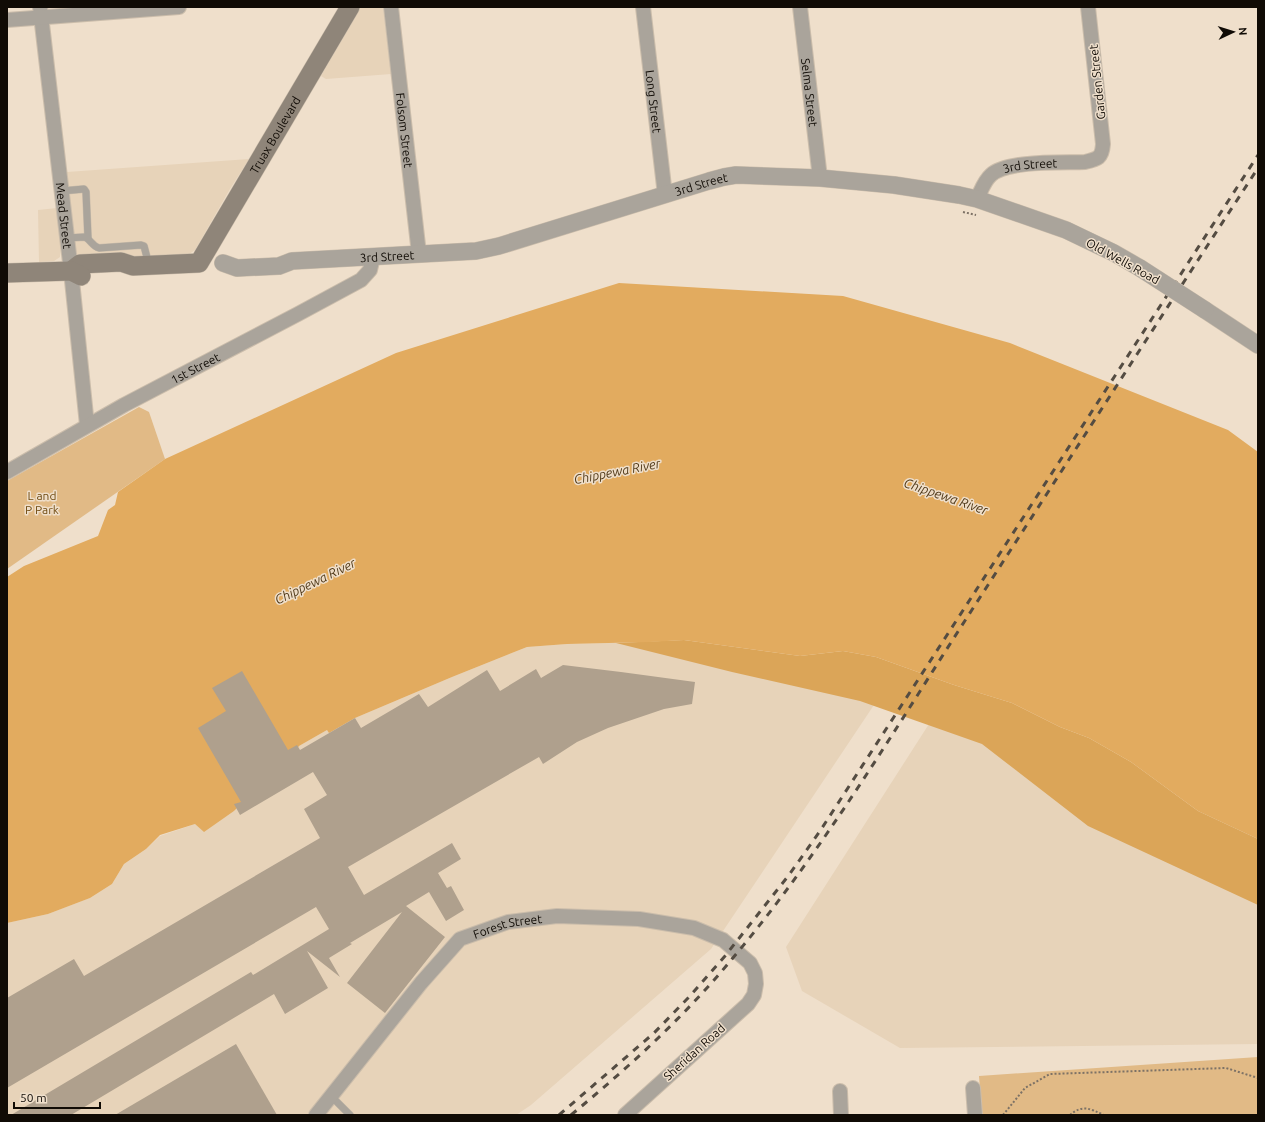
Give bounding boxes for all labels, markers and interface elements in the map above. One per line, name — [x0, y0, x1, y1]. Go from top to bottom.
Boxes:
north arrow — [1213, 12, 1253, 52]
text: N — [1237, 27, 1249, 36]
street label: Garden Street — [1087, 44, 1107, 120]
street label: Selma Street — [800, 57, 820, 128]
street label: Long Street — [644, 69, 664, 134]
street label: Folsom Street — [394, 92, 416, 169]
street label: Truax Boulevard — [247, 94, 302, 176]
street label: 3rd Street — [1001, 156, 1058, 175]
street label: 3rd Street — [673, 170, 729, 198]
street label: Mead Street — [54, 182, 75, 250]
street label: Old Wells Road — [1084, 236, 1162, 286]
street label: 3rd Street — [359, 248, 415, 264]
street label: 1st Street — [169, 350, 222, 386]
water label: Chippewa River — [572, 456, 663, 486]
water label: Chippewa River — [902, 475, 991, 517]
park label: L and P Park — [25, 489, 59, 516]
water label: Chippewa River — [272, 555, 359, 607]
street label: Forest Street — [471, 911, 543, 940]
street label: Sheridan Road — [661, 1021, 727, 1083]
scale bar — [14, 1084, 100, 1110]
text: 50 m — [20, 1091, 47, 1104]

